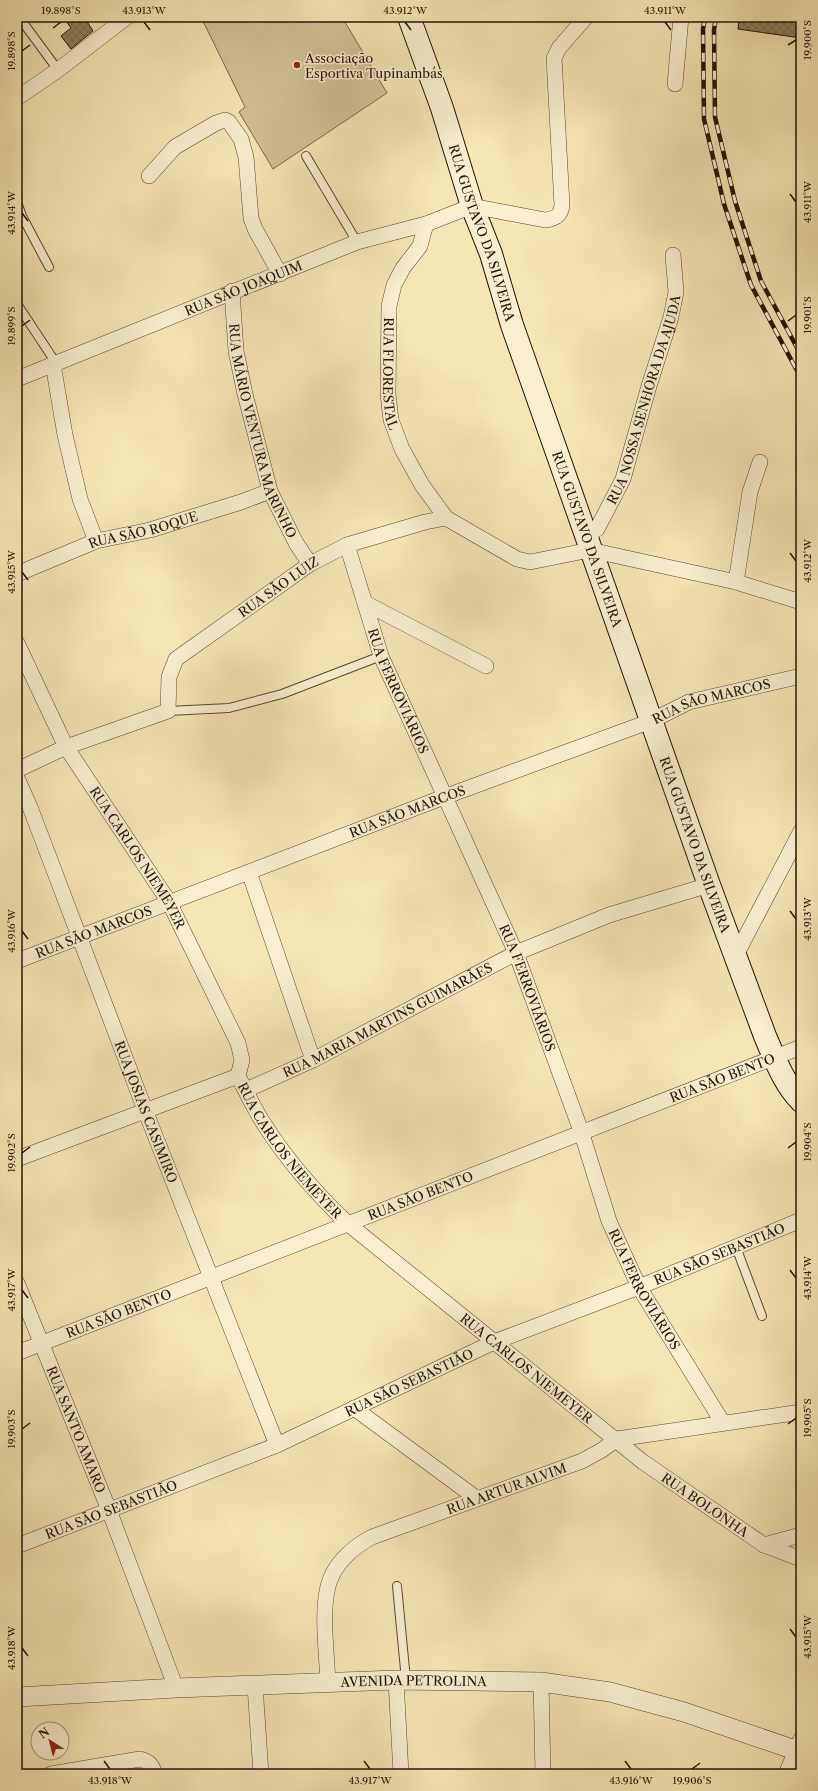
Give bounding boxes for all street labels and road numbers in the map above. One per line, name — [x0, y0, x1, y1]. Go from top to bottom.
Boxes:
street label: RUA GUSTAVO DA SILVEIRA — [446, 142, 519, 324]
street label: RUA SÃO JOAQUIM — [182, 257, 305, 319]
street label: RUA NOSSA SENHORA DA AJUDA — [603, 293, 683, 507]
street label: RUA FLORESTAL — [380, 317, 402, 432]
street label: RUA MÁRIO VENTURA MARINHO — [226, 323, 300, 541]
street label: RUA GUSTAVO DA SILVEIRA — [549, 449, 626, 630]
street label: RUA SÃO ROQUE — [86, 508, 200, 551]
street label: RUA SÃO LUIZ — [235, 553, 321, 620]
street label: RUA FERROVIÁRIOS — [365, 626, 432, 756]
street label: RUA SÃO MARCOS — [650, 675, 772, 727]
street label: RUA GUSTAVO DA SILVEIRA — [656, 755, 734, 935]
street label: RUA SÃO MARCOS — [347, 782, 468, 841]
street label: RUA CARLOS NIEMEYER — [87, 784, 189, 933]
street label: RUA SÃO MARCOS — [33, 902, 154, 961]
street label: RUA FERROVIÁRIOS — [496, 922, 559, 1054]
street label: RUA MARIA MARTINS GUIMARÃES — [280, 959, 495, 1081]
street label: RUA JOSIAS CASIMIRO — [111, 1038, 181, 1185]
street label: RUA SÃO BENTO — [667, 1050, 777, 1106]
street label: RUA CARLOS NIEMEYER — [235, 1080, 346, 1223]
street label: RUA SÃO BENTO — [365, 1168, 476, 1223]
street label: RUA SÃO SEBASTIÃO — [651, 1220, 787, 1288]
street label: RUA FERROVIÁRIOS — [606, 1226, 684, 1353]
street label: RUA SÃO BENTO — [64, 1286, 174, 1341]
street label: RUA CARLOS NIEMEYER — [457, 1310, 597, 1427]
street label: RUA SÃO SEBASTIÃO — [342, 1345, 476, 1420]
street label: RUA SANTO AMARO — [43, 1364, 109, 1495]
street label: RUA ARTUR ALVIM — [444, 1459, 569, 1517]
street label: RUA BOLONHA — [659, 1469, 752, 1540]
street label: RUA SÃO SEBASTIÃO — [43, 1477, 180, 1542]
street label: AVENIDA PETROLINA — [339, 1672, 487, 1690]

